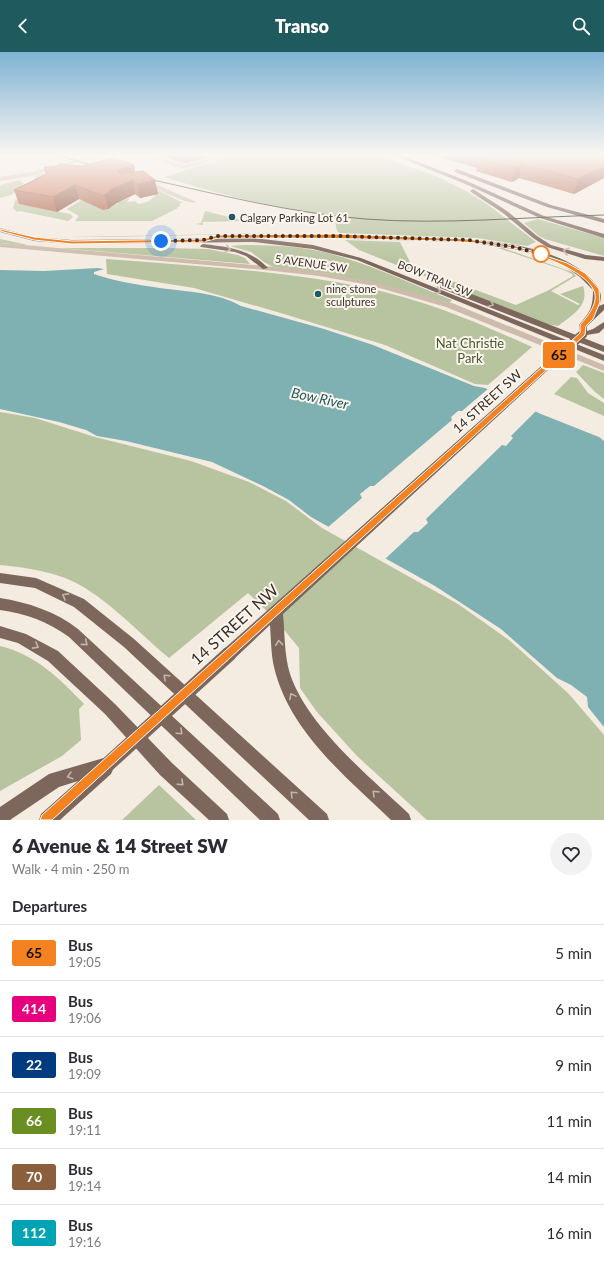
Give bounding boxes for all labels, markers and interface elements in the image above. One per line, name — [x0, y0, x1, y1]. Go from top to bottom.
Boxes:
icon: back — [12, 15, 34, 37]
text: Transo — [275, 15, 329, 37]
icon: search — [570, 15, 592, 37]
place label: Calgary Parking Lot 61 — [240, 211, 349, 224]
marker: Calgary Parking Lot 61 — [227, 212, 237, 222]
your location — [151, 231, 171, 251]
one-way arrow — [225, 244, 231, 253]
unlabelled marker — [532, 245, 550, 263]
one-way arrow — [563, 247, 570, 256]
street label: 5 AVENUE SW — [274, 252, 348, 275]
street label: BOW TRAIL SW — [396, 257, 475, 299]
place label: nine stone sculptures — [326, 282, 377, 308]
one-way arrow — [433, 286, 441, 294]
marker: nine stone sculptures — [313, 289, 323, 299]
one-way arrow — [487, 300, 494, 308]
park label: Nat Christie Park — [436, 335, 504, 366]
line badge: 65 — [541, 342, 577, 368]
text: 65 — [551, 346, 567, 363]
street label: 14 STREET SW — [449, 365, 525, 436]
water label: Bow River — [290, 384, 350, 412]
street label: 14 STREET NW — [186, 579, 282, 668]
one-way arrow — [62, 593, 69, 601]
one-way arrow — [80, 639, 87, 646]
one-way arrow — [274, 640, 283, 646]
one-way arrow — [32, 642, 39, 649]
one-way arrow — [163, 674, 171, 682]
one-way arrow — [290, 693, 297, 700]
one-way arrow — [175, 727, 183, 735]
one-way arrow — [67, 771, 74, 780]
one-way arrow — [176, 778, 184, 786]
one-way arrow — [372, 790, 380, 798]
one-way arrow — [290, 791, 298, 798]
button: heart — [550, 833, 592, 875]
text: 6 Avenue & 14 Street SW — [12, 834, 228, 857]
text: Walk · 4 min · 250 m — [12, 861, 130, 877]
text: Departures — [12, 897, 87, 915]
text: Bus — [68, 936, 93, 954]
text: 65 — [26, 944, 42, 961]
text: 5 min — [555, 944, 592, 962]
text: 19:05 — [68, 954, 101, 970]
text: Bus — [68, 992, 93, 1010]
text: 414 — [22, 1000, 46, 1017]
text: 6 min — [555, 1000, 592, 1018]
text: 19:06 — [68, 1010, 101, 1026]
text: Bus — [68, 1048, 93, 1066]
text: 22 — [26, 1056, 42, 1073]
text: 9 min — [555, 1056, 592, 1074]
text: 19:09 — [68, 1066, 101, 1082]
text: Bus — [68, 1104, 93, 1122]
text: 66 — [26, 1112, 42, 1129]
text: 11 min — [546, 1112, 592, 1130]
text: 19:11 — [68, 1122, 101, 1138]
text: Bus — [68, 1160, 93, 1178]
text: 70 — [26, 1168, 42, 1185]
text: 14 min — [546, 1168, 592, 1186]
text: 19:14 — [68, 1178, 101, 1194]
text: Bus — [68, 1216, 93, 1234]
text: 112 — [22, 1224, 46, 1241]
text: 16 min — [546, 1224, 592, 1242]
text: 19:16 — [68, 1234, 101, 1250]

